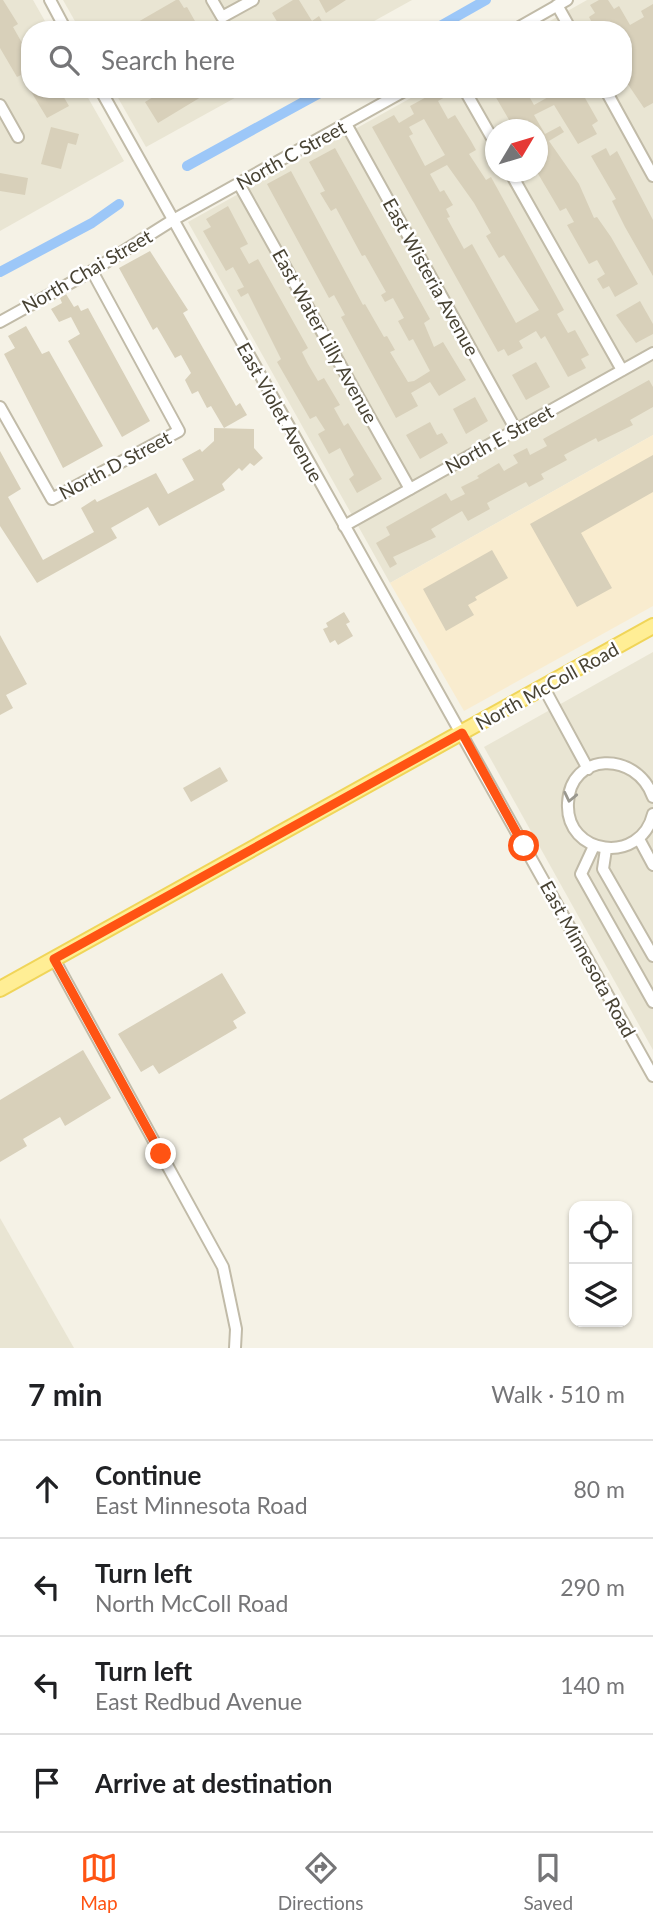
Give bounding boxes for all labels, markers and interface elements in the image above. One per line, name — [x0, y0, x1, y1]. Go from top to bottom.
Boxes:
search box — [21, 21, 632, 98]
icon: search — [45, 41, 83, 79]
text: Search here — [101, 44, 235, 76]
street label: North C Street — [232, 115, 350, 194]
north arrow — [485, 119, 548, 182]
street label: East Wisteria Avenue — [378, 194, 484, 360]
street label: North Chai Street — [18, 224, 156, 317]
street label: East Water Lilly Avenue — [268, 245, 383, 427]
street label: East Violet Avenue — [233, 338, 328, 486]
street label: North E Street — [441, 399, 557, 478]
street label: North D Street — [55, 425, 175, 504]
street label: North McColl Road — [471, 637, 622, 734]
one-way arrow — [564, 791, 579, 803]
route start — [508, 830, 539, 861]
street label: East Minnesota Road — [536, 876, 641, 1041]
route end — [145, 1138, 176, 1169]
map controls — [569, 1201, 632, 1327]
button: locate — [569, 1201, 632, 1264]
button: layers — [569, 1264, 632, 1327]
text: 7 min — [28, 1376, 102, 1412]
text: Walk · 510 m — [491, 1380, 625, 1408]
text: Continue — [95, 1459, 201, 1491]
icon: ahead — [28, 1470, 66, 1508]
text: 80 m — [574, 1475, 625, 1503]
text: East Minnesota Road — [95, 1491, 308, 1519]
text: Turn left — [95, 1557, 192, 1589]
icon: left — [28, 1568, 66, 1606]
text: 290 m — [560, 1573, 625, 1601]
text: North McColl Road — [95, 1589, 288, 1617]
text: Turn left — [95, 1655, 192, 1687]
icon: left — [28, 1666, 66, 1704]
text: 140 m — [560, 1671, 625, 1699]
text: East Redbud Avenue — [95, 1687, 302, 1715]
icon: arrive — [28, 1764, 66, 1802]
text: Arrive at destination — [95, 1767, 332, 1799]
tab: Map — [80, 1849, 118, 1914]
tab: Directions — [278, 1849, 364, 1914]
tab: Saved — [523, 1849, 573, 1914]

